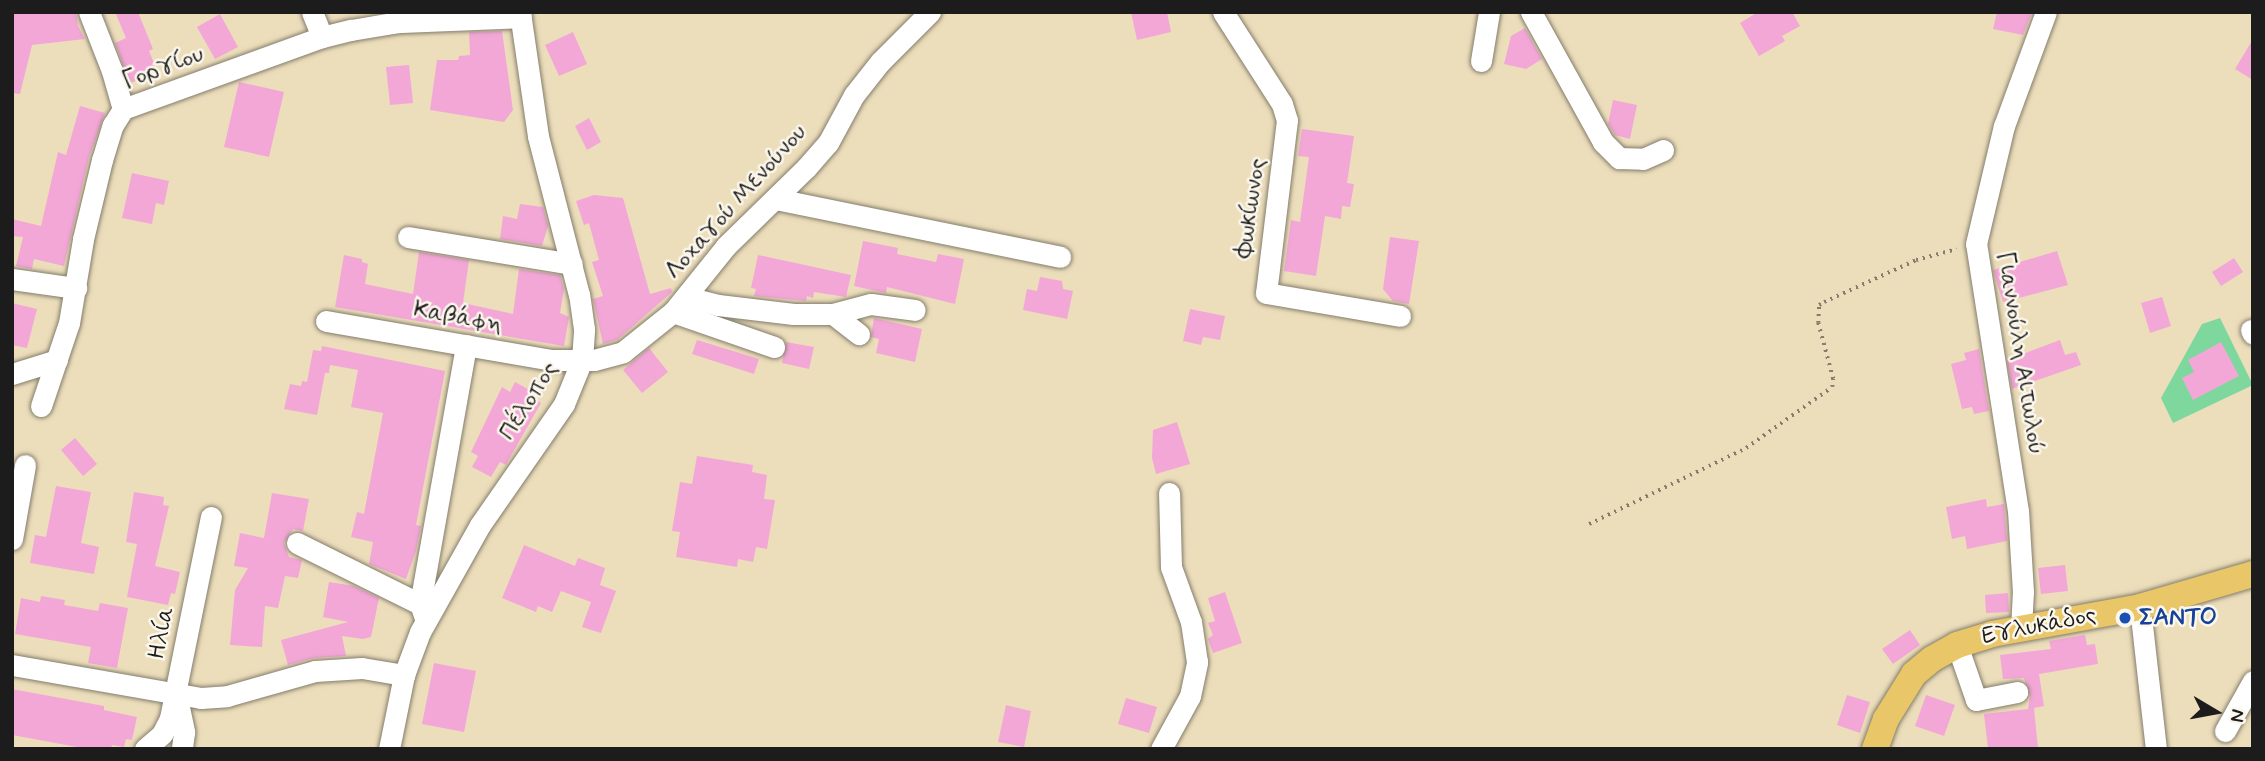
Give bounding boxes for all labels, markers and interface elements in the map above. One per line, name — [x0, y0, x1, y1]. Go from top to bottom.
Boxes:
street label: Γοργίου — [118, 40, 208, 96]
street label: Λοχαγού Μενούνου — [659, 119, 813, 285]
street label: Φωκίωνος — [1230, 156, 1272, 260]
street label: Γιαννούλη Αιτωλού — [1990, 250, 2050, 456]
street label: Καβάφη — [411, 295, 505, 339]
street label: Πέλοπος — [494, 356, 564, 446]
street label: Εγλυκάδος — [1979, 601, 2099, 651]
street label: Ηλία — [143, 604, 181, 662]
place label: ΣΑΝΤΟ — [2139, 604, 2217, 632]
marker: ΣΑΝΤΟ — [2117, 610, 2133, 626]
north arrow — [2181, 677, 2251, 747]
text: N — [2224, 707, 2251, 724]

